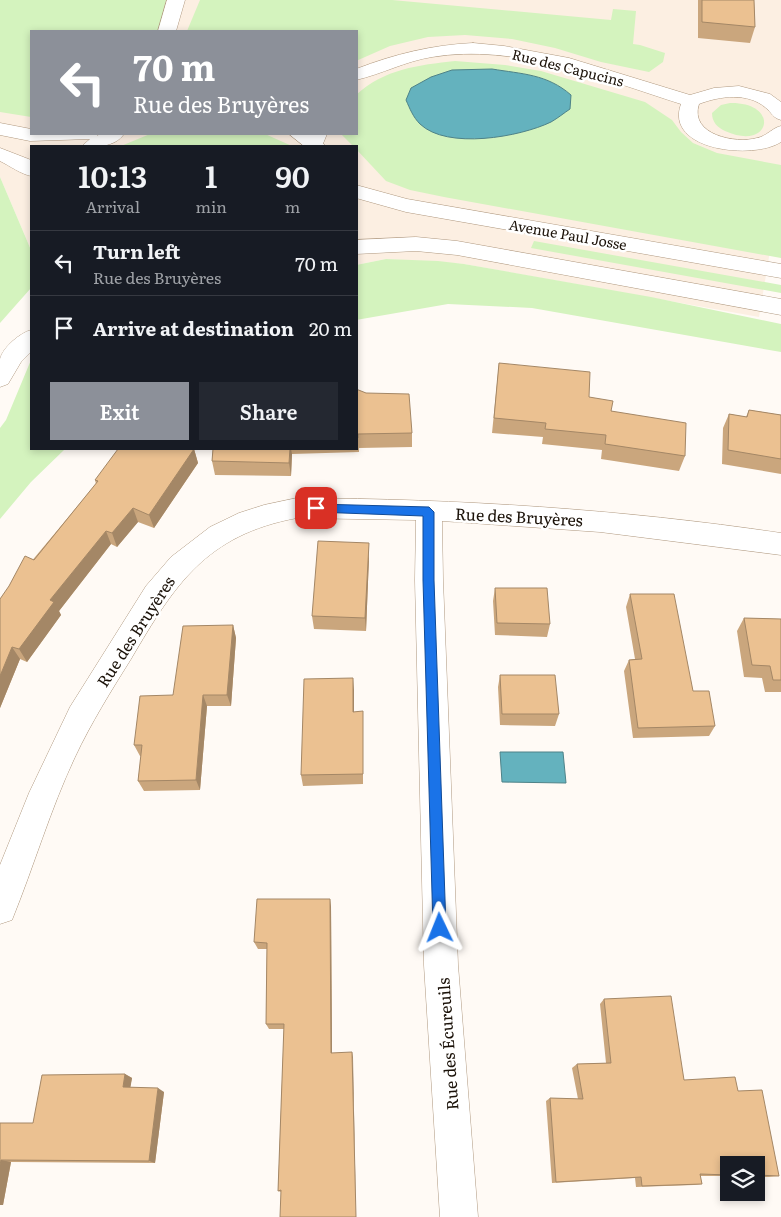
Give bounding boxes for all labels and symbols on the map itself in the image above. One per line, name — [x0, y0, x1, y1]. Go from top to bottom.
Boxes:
street label: Rue des Capucins — [510, 43, 626, 91]
street label: Avenue Paul Josse — [508, 214, 628, 254]
pin — [295, 487, 337, 529]
street label: Rue des Bruyères — [454, 501, 584, 531]
street label: Rue des Bruyères — [90, 571, 180, 691]
position arrow — [413, 901, 465, 953]
street label: Rue des Écureuils — [430, 977, 464, 1111]

